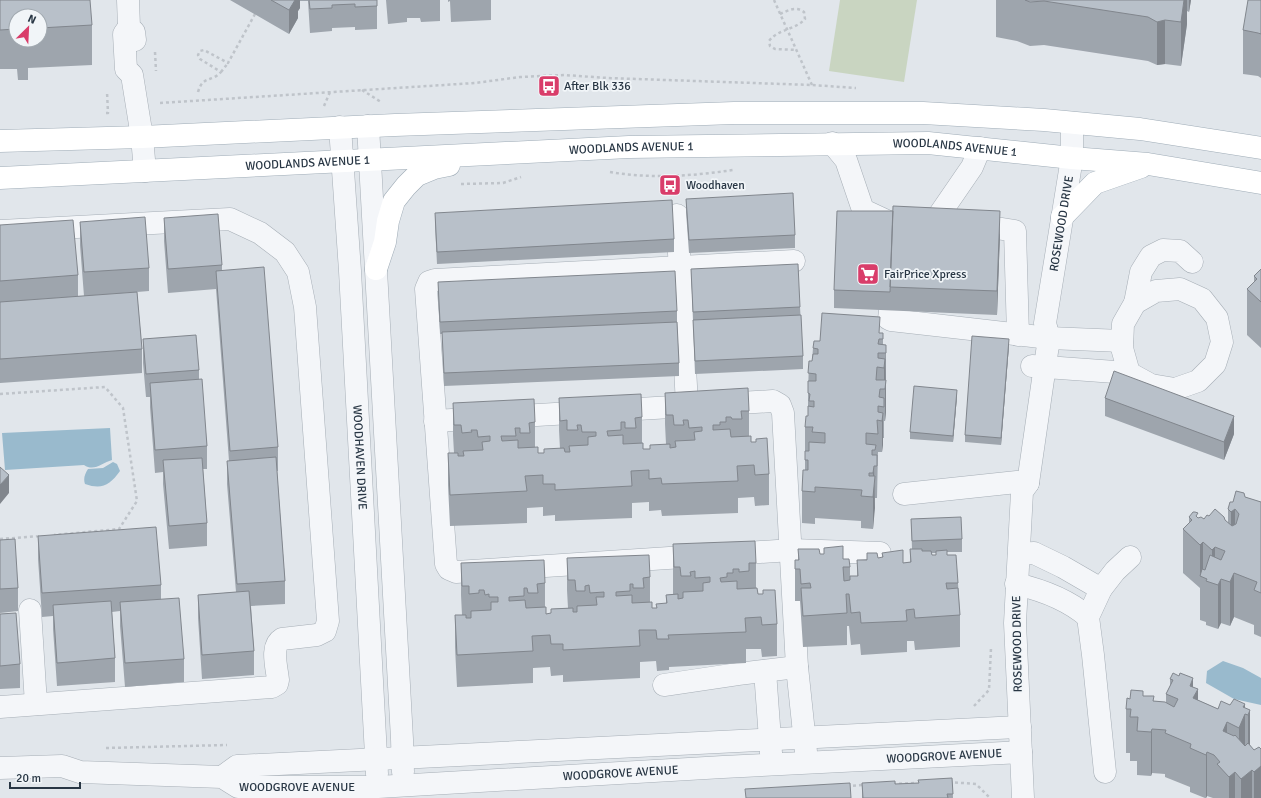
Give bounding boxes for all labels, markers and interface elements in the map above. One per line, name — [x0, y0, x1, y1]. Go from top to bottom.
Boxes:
north arrow — [8, 8, 48, 48]
text: N — [26, 12, 38, 27]
bus stop icon: After Blk 336 — [536, 73, 562, 99]
place label: After Blk 336 — [564, 79, 631, 94]
street label: WOODLANDS AVENUE 1 — [893, 136, 1018, 160]
street label: WOODLANDS AVENUE 1 — [568, 139, 694, 158]
street label: WOODLANDS AVENUE 1 — [245, 153, 370, 174]
bus stop icon: Woodhaven — [657, 172, 683, 198]
street label: ROSEWOOD DRIVE — [1047, 174, 1077, 273]
place label: Woodhaven — [686, 178, 745, 193]
supermarket icon: FairPrice Xpress — [855, 261, 881, 287]
place label: FairPrice Xpress — [884, 267, 966, 282]
street label: WOODHAVEN DRIVE — [349, 404, 370, 511]
street label: ROSEWOOD DRIVE — [1009, 595, 1026, 693]
street label: WOODGROVE AVENUE — [886, 746, 1003, 767]
street label: WOODGROVE AVENUE — [562, 763, 679, 784]
scale bar — [10, 764, 80, 790]
text: 20 m — [16, 771, 41, 786]
street label: WOODGROVE AVENUE — [239, 780, 355, 795]

